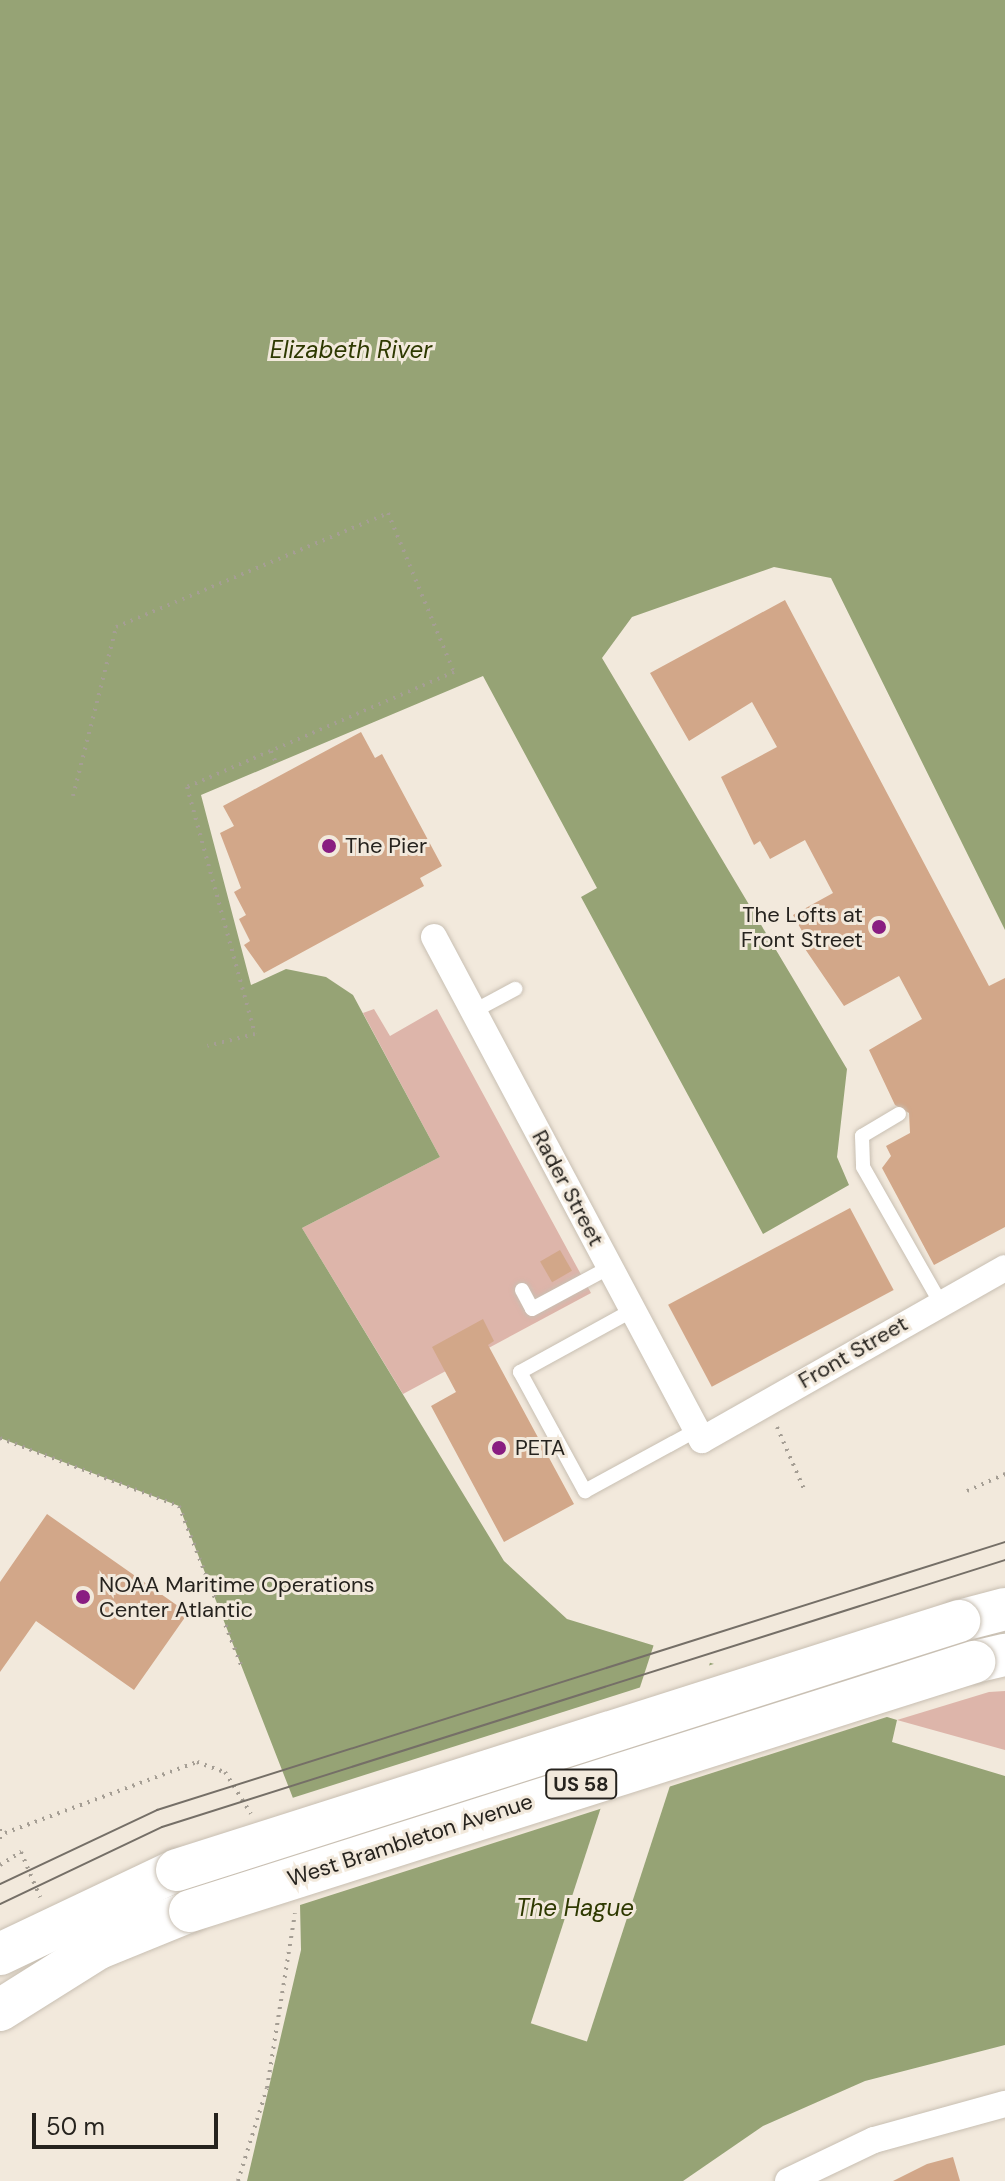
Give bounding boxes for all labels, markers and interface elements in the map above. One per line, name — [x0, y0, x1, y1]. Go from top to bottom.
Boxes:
water label: Elizabeth River — [270, 336, 432, 364]
place label: The Pier — [345, 833, 427, 859]
marker: The Pier — [320, 837, 338, 855]
place label: The Lofts at Front Street — [741, 901, 863, 952]
marker: The Lofts at Front Street — [870, 918, 888, 936]
street label: Rader Street — [526, 1126, 610, 1250]
street label: Front Street — [794, 1310, 912, 1394]
place label: PETA — [515, 1435, 565, 1461]
marker: PETA — [490, 1439, 508, 1457]
place label: NOAA Maritime Operations Center Atlantic — [99, 1571, 375, 1622]
marker: NOAA Maritime Operations Center Atlantic — [74, 1588, 92, 1606]
road number: US 58 — [545, 1768, 617, 1800]
street label: West Brambleton Avenue — [284, 1788, 536, 1892]
water label: The Hague — [516, 1894, 634, 1922]
scale bar — [36, 2097, 222, 2147]
text: 50 m — [46, 2111, 105, 2142]

